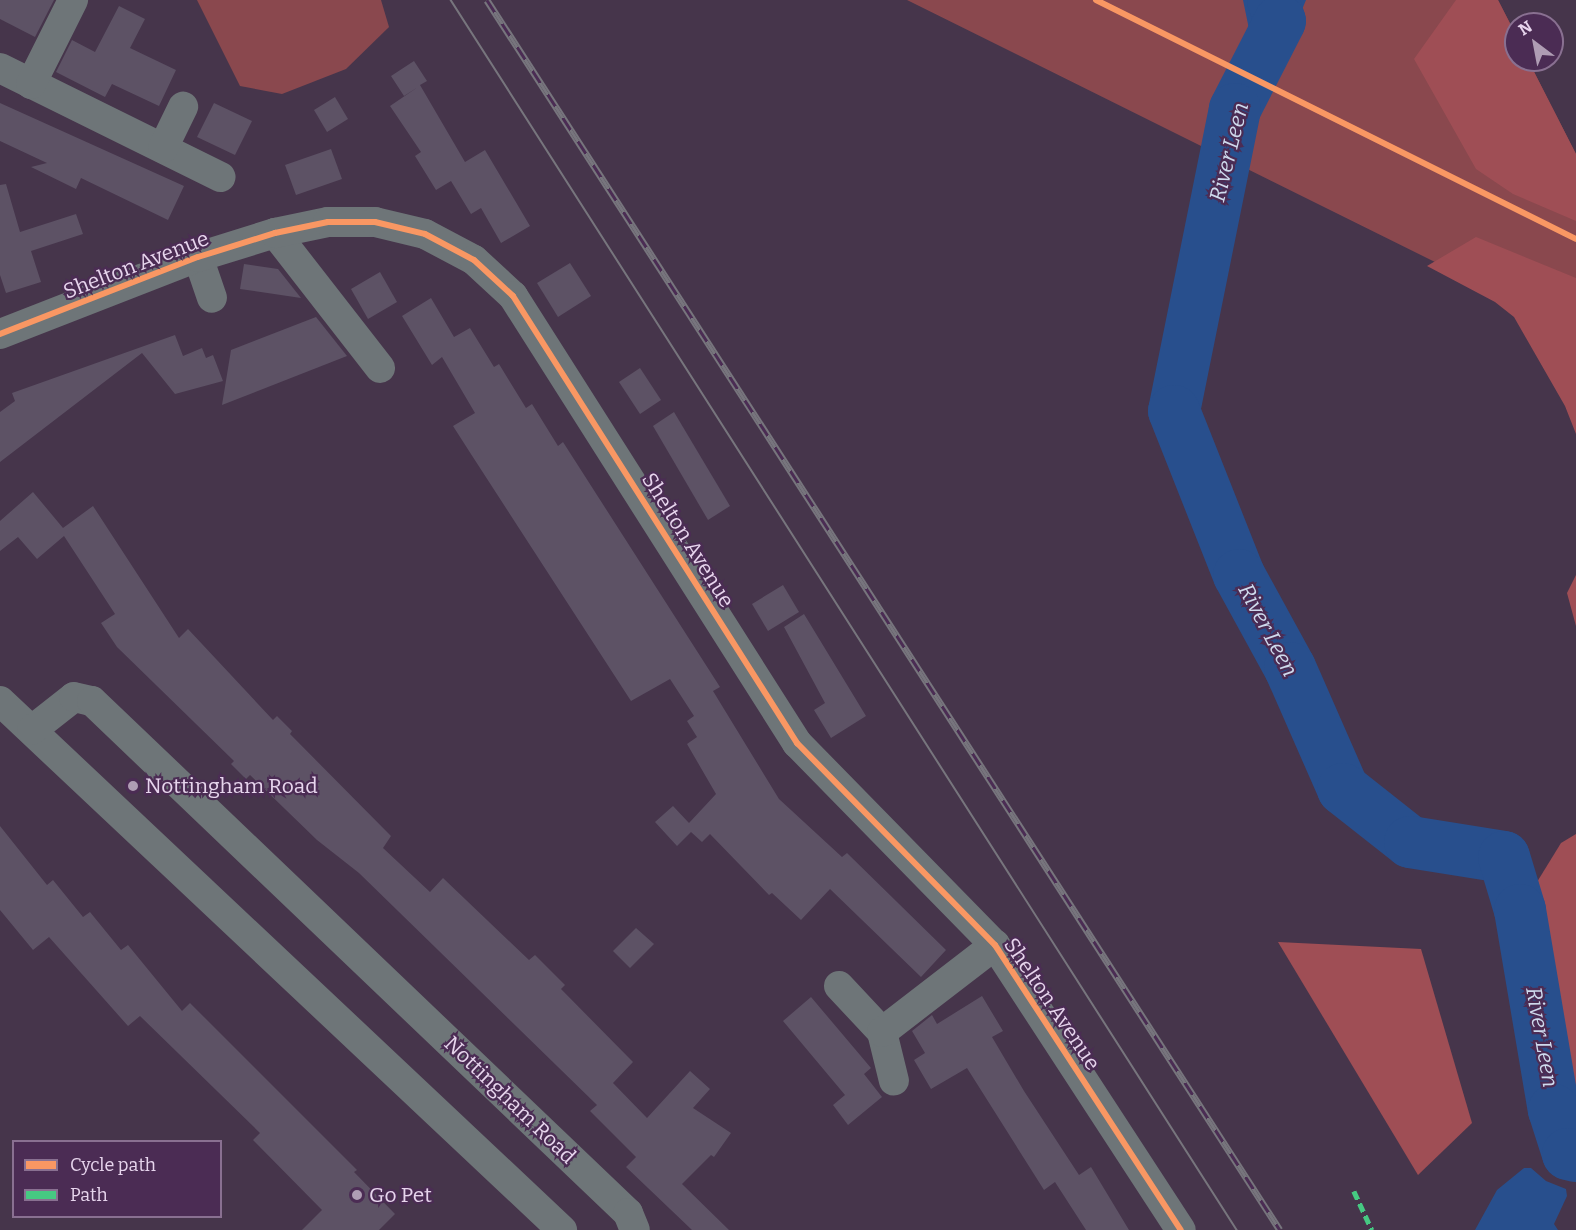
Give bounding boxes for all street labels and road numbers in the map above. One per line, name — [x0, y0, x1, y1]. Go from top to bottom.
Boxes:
street label: Shelton Avenue — [60, 226, 212, 304]
street label: Shelton Avenue — [637, 468, 739, 612]
street label: Shelton Avenue — [999, 933, 1105, 1075]
street label: Nottingham Road — [439, 1031, 581, 1169]

